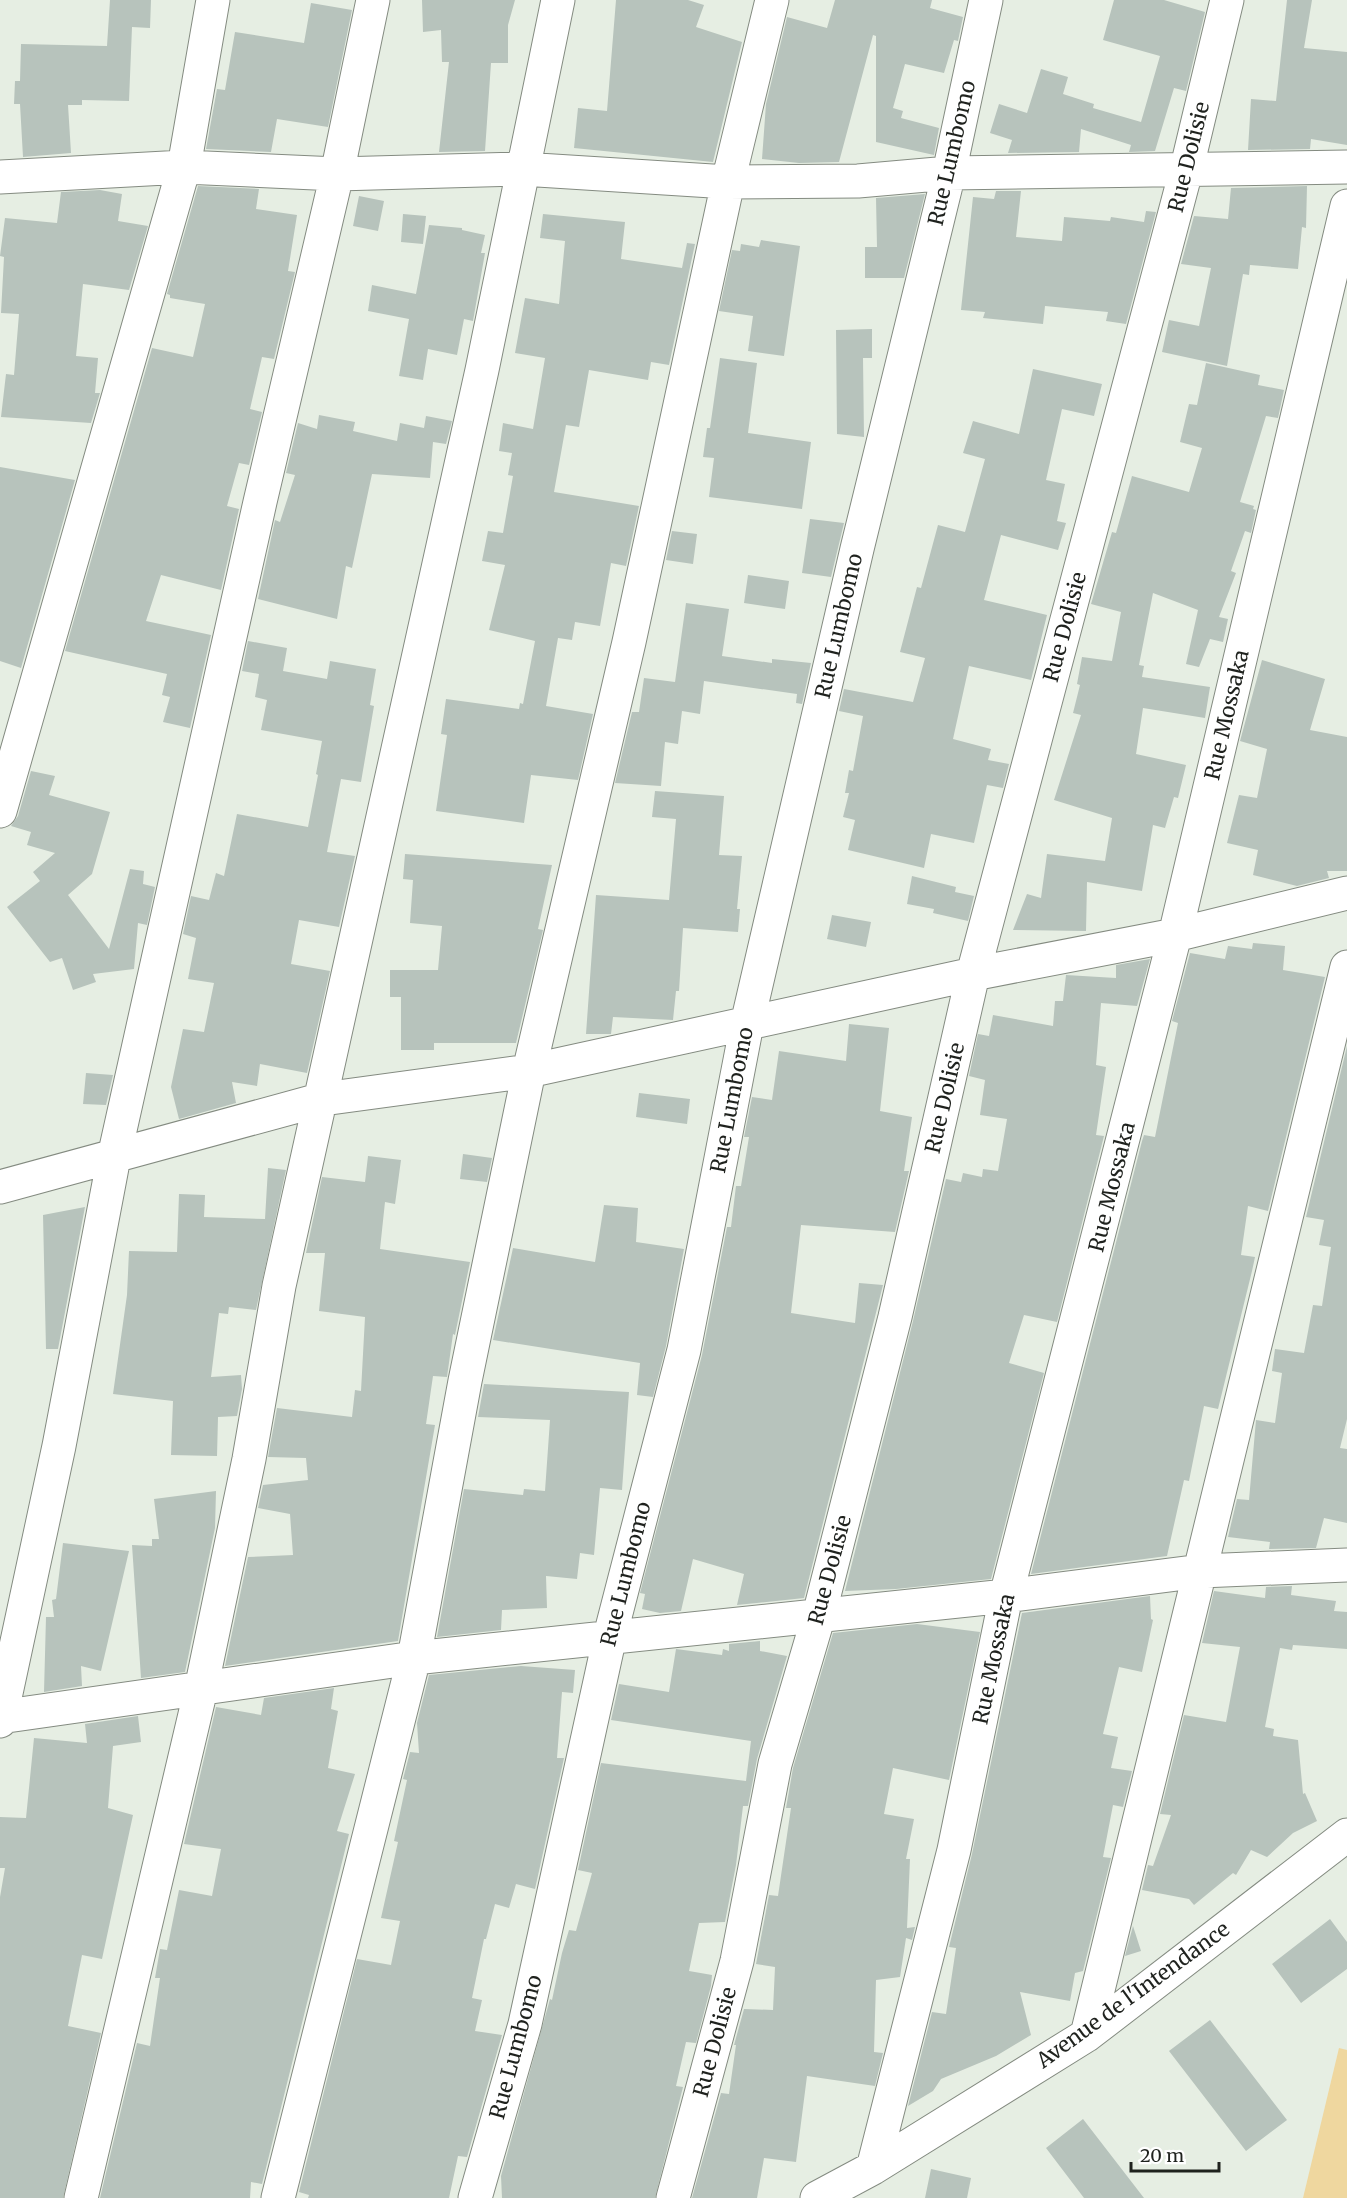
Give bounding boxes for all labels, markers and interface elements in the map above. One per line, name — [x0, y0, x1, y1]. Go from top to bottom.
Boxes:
street label: Rue Lumbomo — [922, 78, 981, 228]
street label: Rue Dolisie — [1162, 99, 1215, 215]
street label: Rue Lumbomo — [809, 551, 868, 701]
street label: Rue Dolisie — [1037, 569, 1092, 685]
street label: Rue Mossaka — [1198, 647, 1255, 783]
street label: Rue Lumbomo — [704, 1025, 759, 1175]
street label: Rue Dolisie — [919, 1040, 970, 1156]
street label: Rue Mossaka — [1082, 1119, 1141, 1255]
street label: Rue Lumbomo — [594, 1499, 657, 1649]
street label: Rue Dolisie — [802, 1512, 857, 1628]
street label: Rue Mossaka — [966, 1591, 1021, 1727]
street label: Avenue de l'Intendance — [1030, 1915, 1235, 2074]
street label: Rue Lumbomo — [483, 1972, 548, 2122]
street label: Rue Dolisie — [687, 1984, 742, 2100]
scale bar — [1131, 2135, 1220, 2173]
text: 20 m — [1140, 2144, 1184, 2167]

